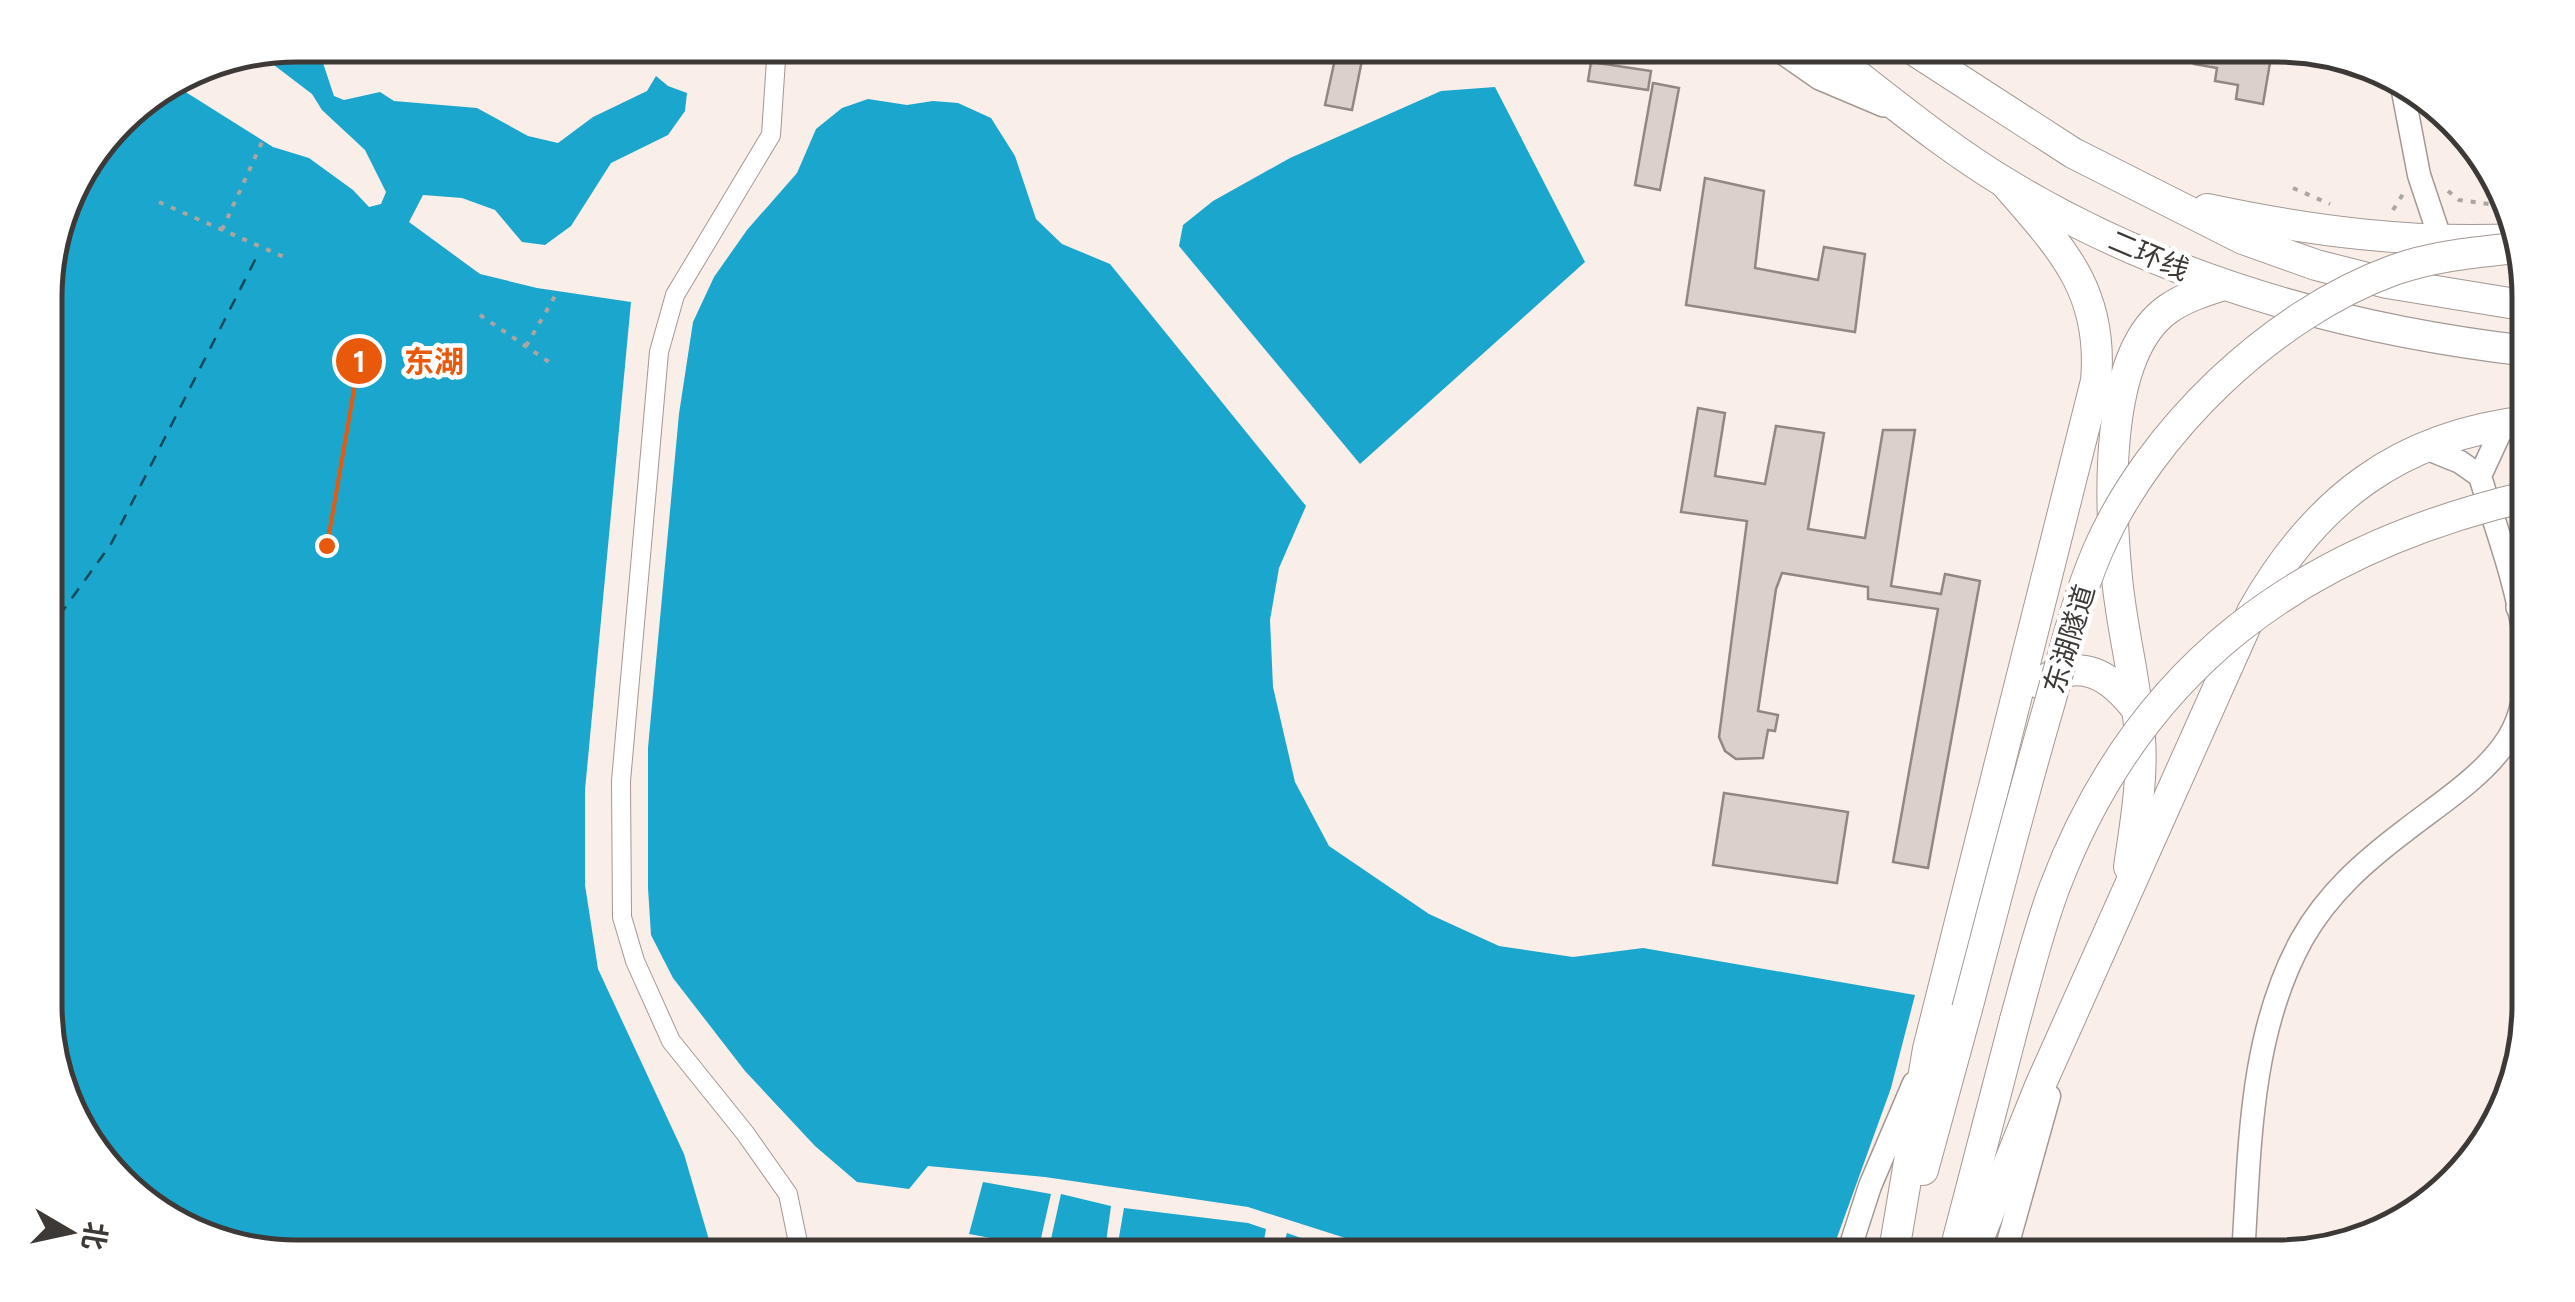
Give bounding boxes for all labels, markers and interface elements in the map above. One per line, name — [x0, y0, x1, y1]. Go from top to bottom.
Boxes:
street label: 二环线 — [2104, 223, 2194, 287]
callout: 东湖 — [334, 331, 484, 391]
text: 1 — [353, 343, 365, 380]
text: 东湖 — [404, 343, 464, 380]
street label: 东湖隧道 — [2036, 580, 2102, 698]
north arrow — [20, 1182, 120, 1282]
text: 北 — [76, 1219, 114, 1252]

